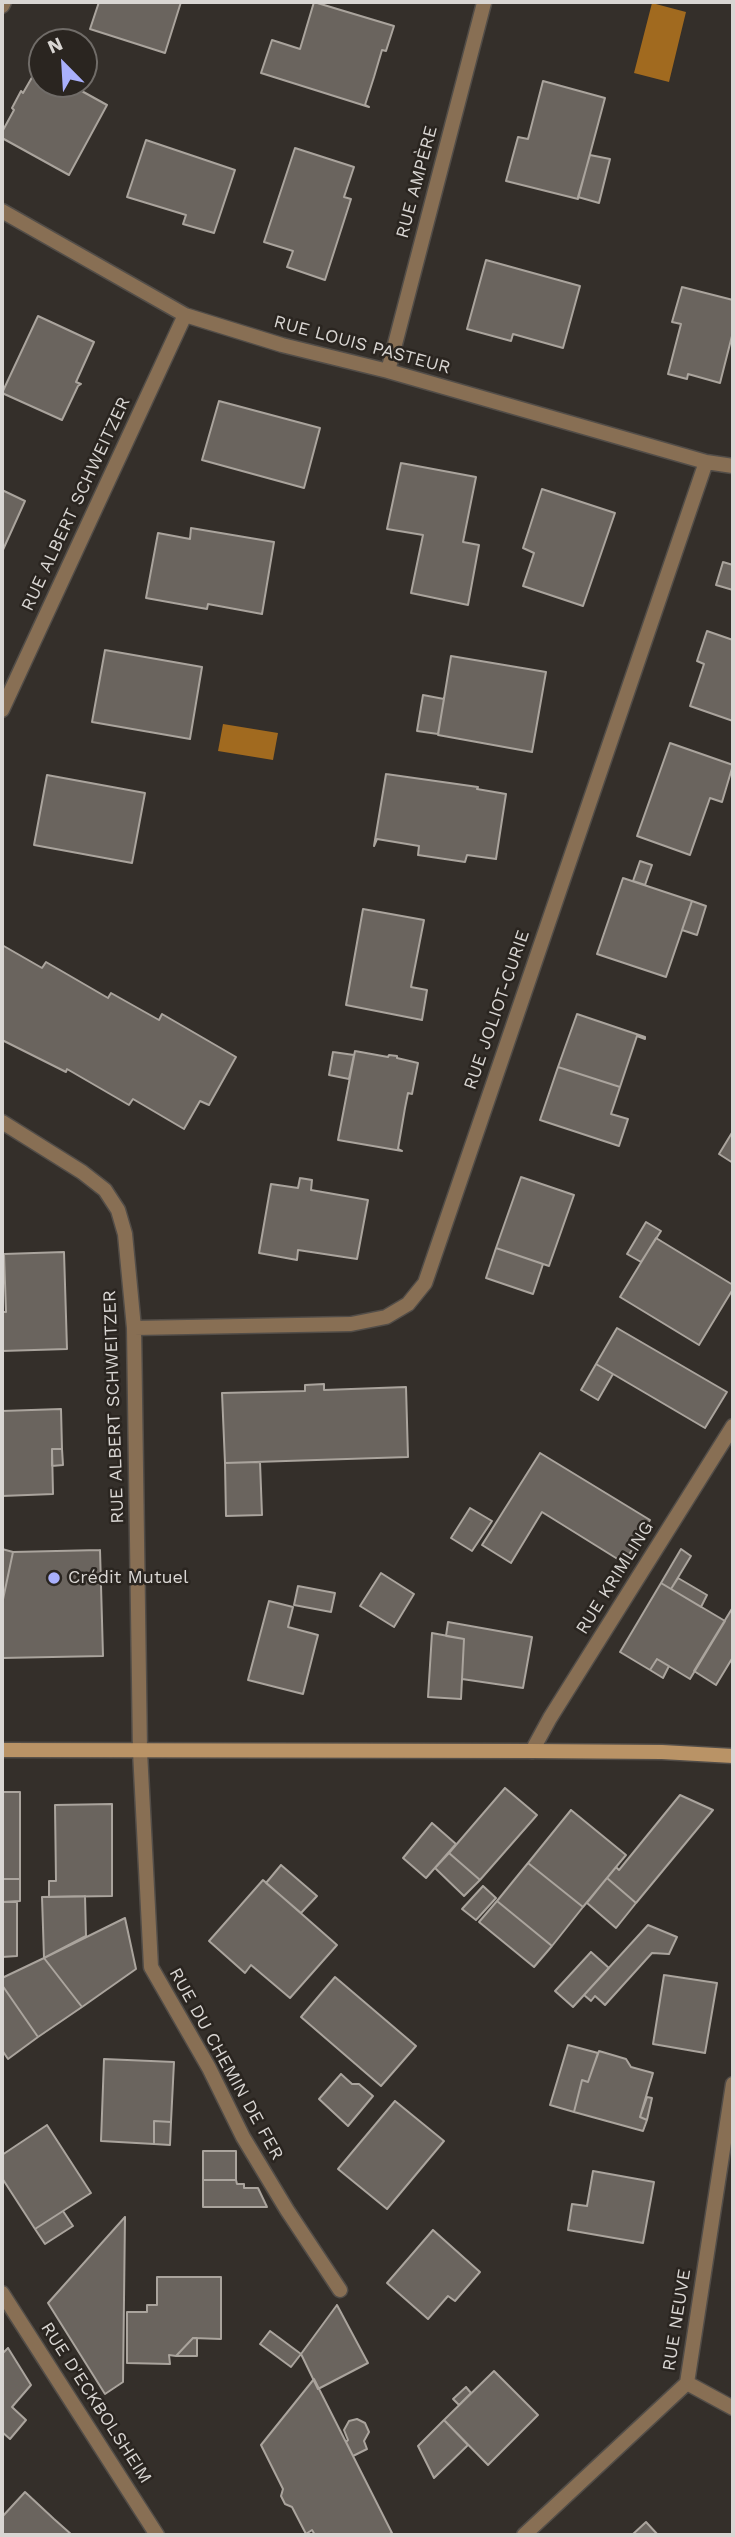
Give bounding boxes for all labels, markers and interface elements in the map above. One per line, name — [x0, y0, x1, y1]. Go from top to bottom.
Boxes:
north arrow — [28, 28, 98, 98]
text: N — [44, 32, 66, 59]
street label: RUE AMPÈRE — [392, 123, 442, 241]
street label: RUE LOUIS PASTEUR — [271, 311, 453, 379]
street label: RUE ALBERT SCHWEITZER — [17, 394, 135, 614]
street label: RUE JOLIOT-CURIE — [460, 927, 534, 1093]
street label: RUE ALBERT SCHWEITZER — [99, 1290, 129, 1524]
street label: RUE KRIMLING — [572, 1518, 658, 1638]
place label: Crédit Mutuel — [68, 1567, 188, 1589]
marker: Crédit Mutuel — [46, 1570, 62, 1586]
street label: RUE DU CHEMIN DE FER — [164, 1964, 288, 2164]
street label: RUE NEUVE — [658, 2267, 696, 2373]
street label: RUE D'ECKBOLSHEIM — [36, 2318, 156, 2488]

